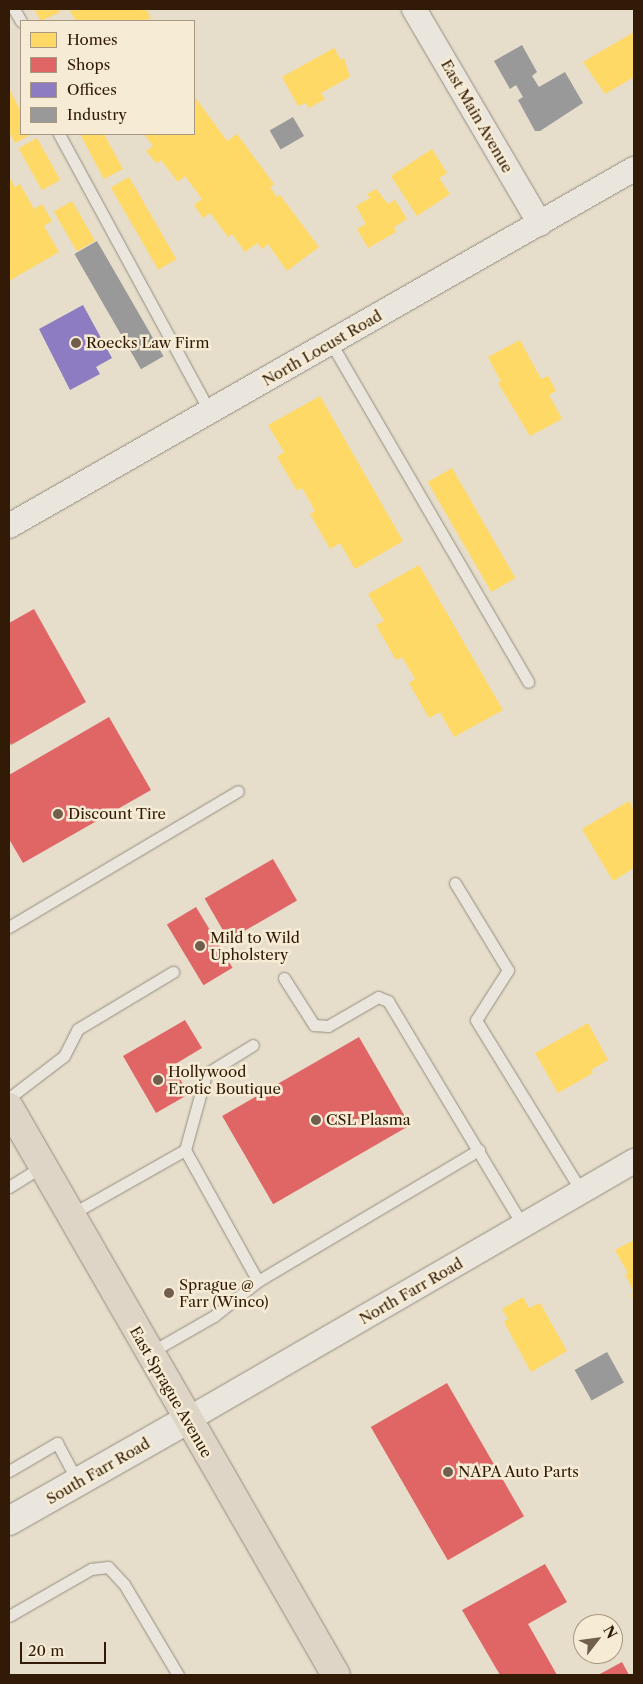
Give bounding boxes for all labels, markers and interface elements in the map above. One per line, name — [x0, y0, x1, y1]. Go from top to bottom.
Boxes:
legend — [20, 20, 195, 135]
text: Homes — [67, 30, 118, 49]
text: Shops — [67, 55, 110, 74]
street label: East Main Avenue — [437, 56, 517, 176]
text: Offices — [67, 80, 117, 99]
text: Industry — [67, 105, 127, 124]
street label: North Locust Road — [259, 306, 385, 390]
place label: Roecks Law Firm — [86, 334, 210, 352]
marker: Roecks Law Firm — [70, 337, 82, 349]
place label: Discount Tire — [68, 805, 166, 823]
marker: Discount Tire — [52, 808, 64, 820]
place label: Mild to Wild Upholstery — [210, 928, 300, 963]
marker: Mild to Wild Upholstery — [194, 940, 206, 952]
place label: Hollywood Erotic Boutique — [168, 1062, 281, 1097]
marker: Hollywood Erotic Boutique — [152, 1074, 164, 1086]
place label: CSL Plasma — [326, 1111, 411, 1129]
marker: CSL Plasma — [310, 1114, 322, 1126]
street label: North Farr Road — [356, 1254, 466, 1328]
place label: Sprague @ Farr (Winco) — [179, 1275, 269, 1310]
marker: Sprague @ Farr (Winco) — [163, 1287, 175, 1299]
street label: East Sprague Avenue — [126, 1323, 216, 1461]
street label: South Farr Road — [43, 1434, 153, 1508]
place label: NAPA Auto Parts — [458, 1463, 580, 1481]
marker: NAPA Auto Parts — [442, 1466, 454, 1478]
north arrow — [573, 1614, 623, 1664]
text: N — [599, 1622, 621, 1642]
scale bar — [22, 1632, 109, 1664]
text: 20 m — [28, 1641, 64, 1660]

